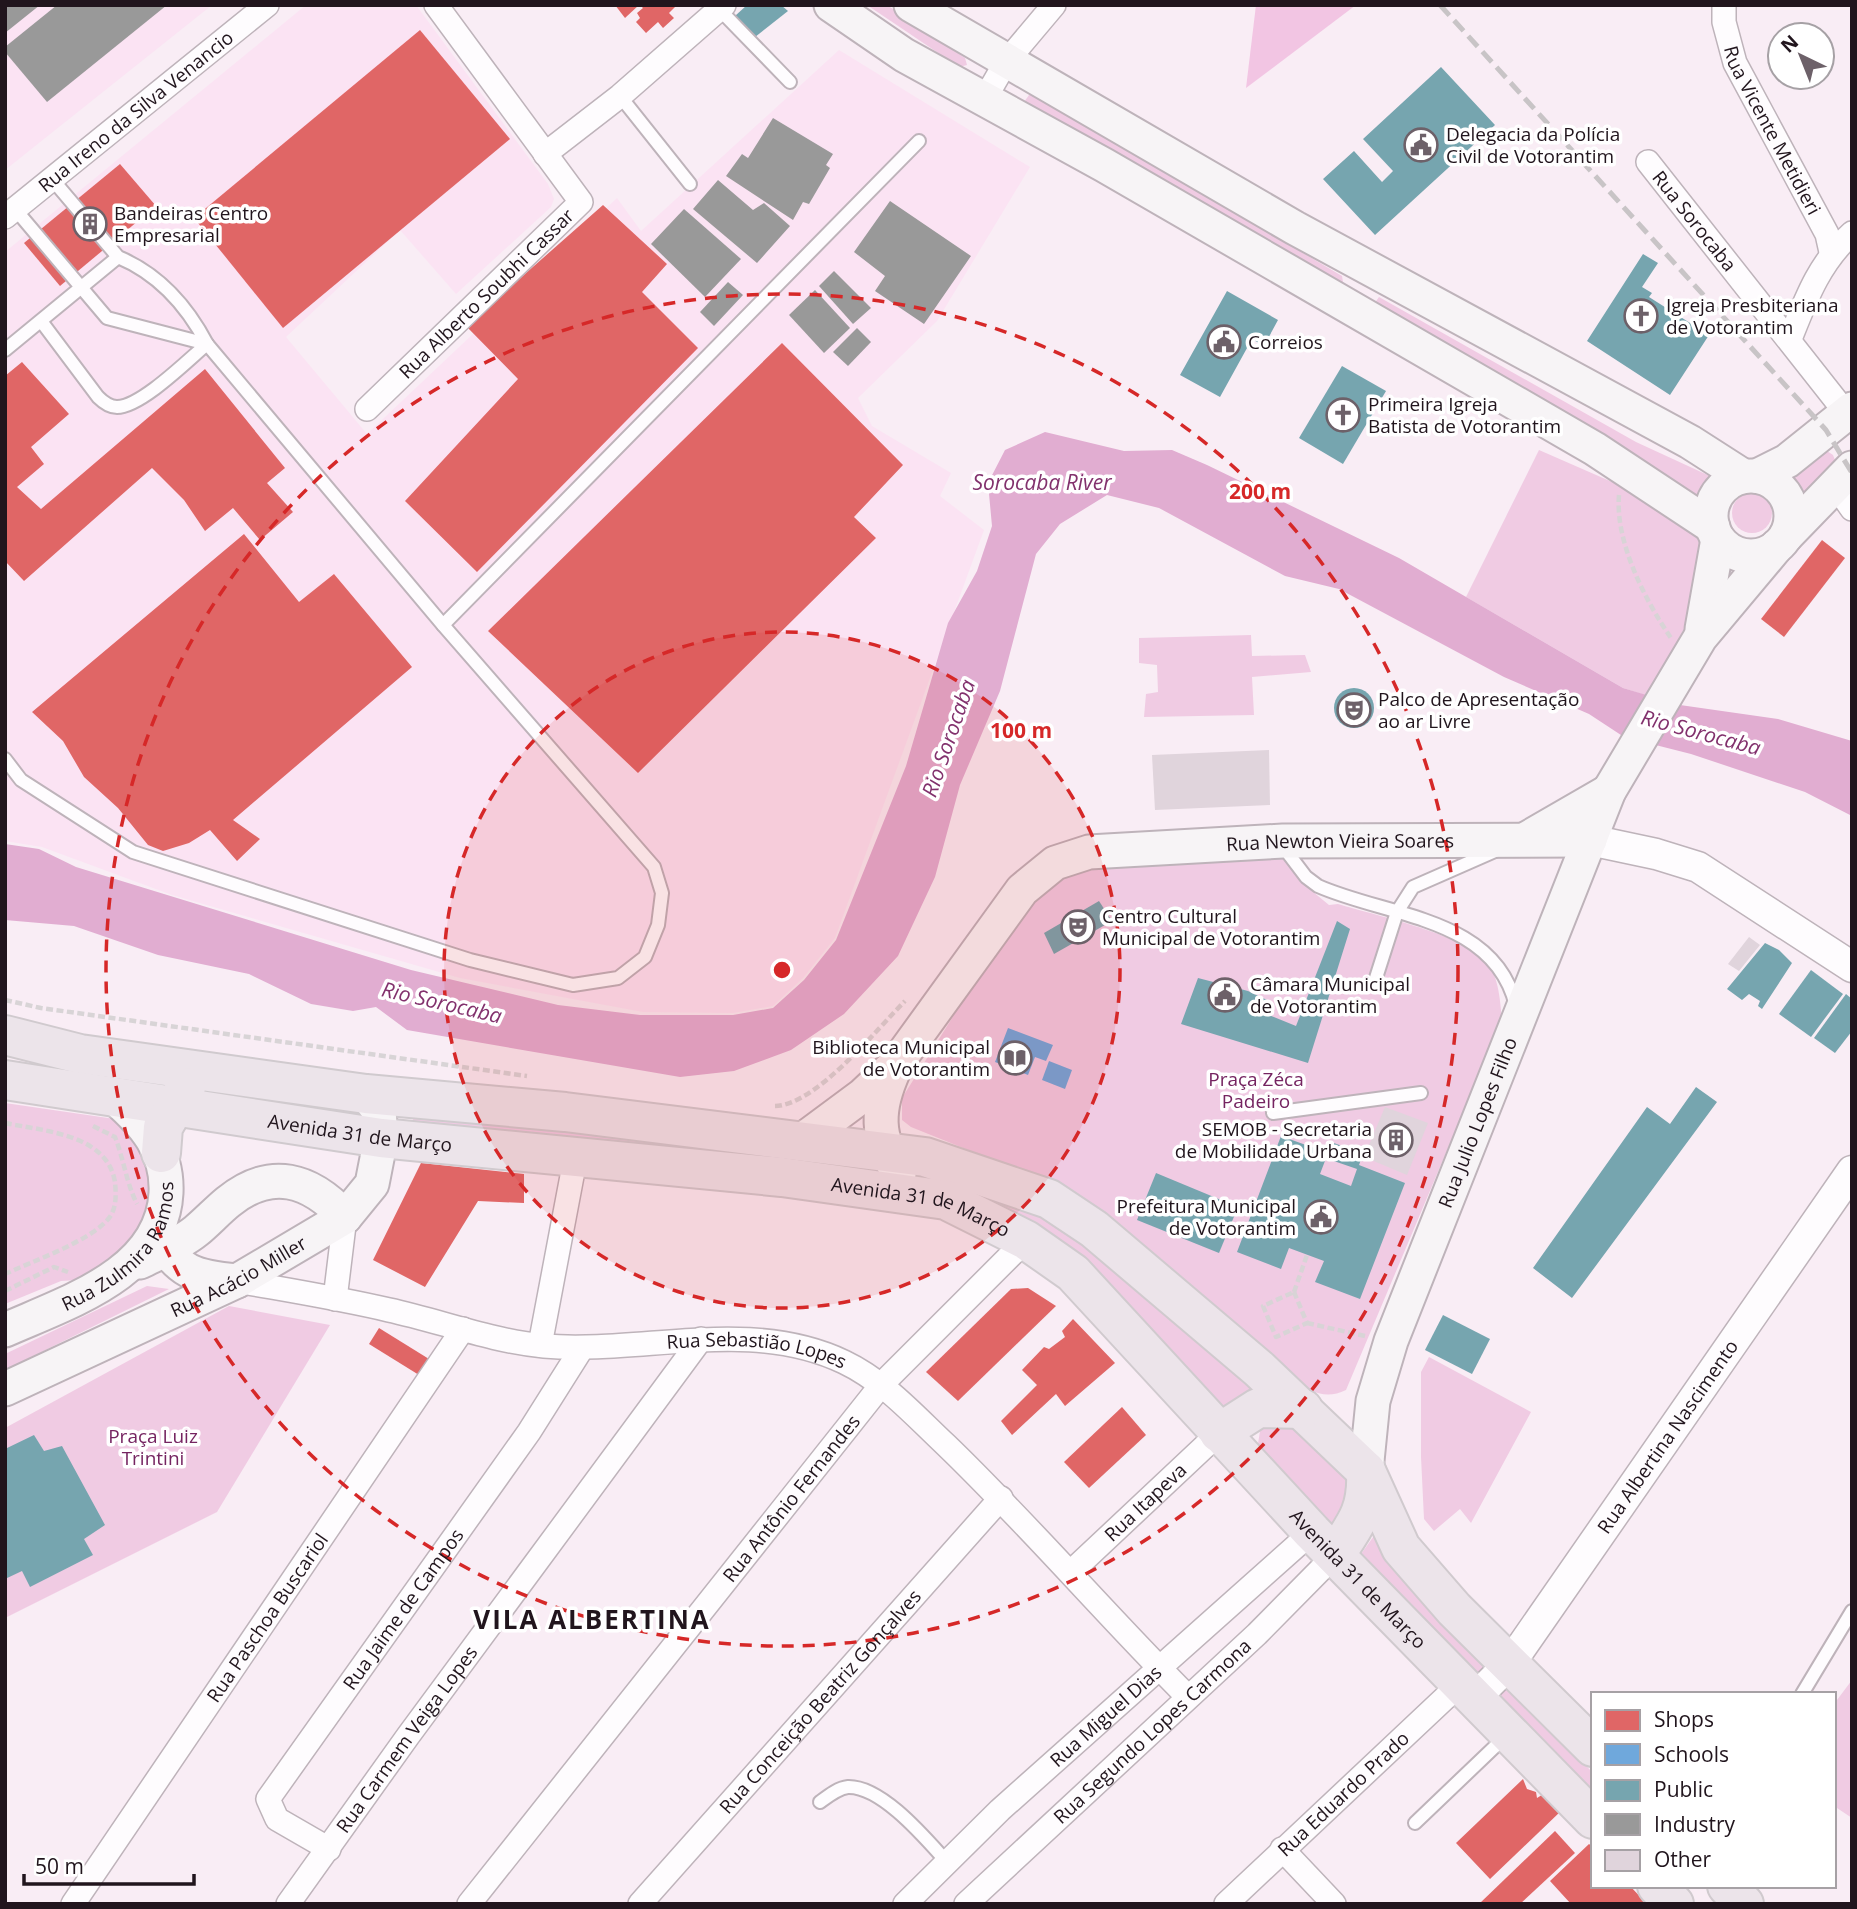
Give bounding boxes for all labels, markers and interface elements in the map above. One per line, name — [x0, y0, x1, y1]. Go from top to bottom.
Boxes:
north arrow — [1766, 21, 1836, 91]
street label: Rua Ireno da Silva Venancio — [33, 24, 239, 198]
text: N — [1775, 29, 1804, 58]
street label: Rua Vicente Metidieri — [1718, 43, 1827, 219]
place label: Delegacia da Polícia Civil de Votorantim — [1446, 121, 1620, 169]
public building icon: Delegacia da Polícia Civil de Votorantim — [1402, 126, 1440, 164]
street label: Rua Sorocaba — [1647, 165, 1742, 277]
place label: Bandeiras Centro Empresarial — [114, 200, 268, 248]
street label: Rua Alberto Soubhi Cassar — [393, 203, 580, 384]
building icon: Bandeiras Centro Empresarial — [71, 205, 109, 243]
place label: Igreja Presbiteriana de Votorantim — [1666, 292, 1838, 340]
church icon: Igreja Presbiteriana de Votorantim — [1622, 297, 1660, 335]
public building icon: Correios — [1205, 323, 1243, 361]
place label: Correios — [1248, 329, 1323, 355]
place label: Primeira Igreja Batista de Votorantim — [1368, 391, 1561, 439]
church icon: Primeira Igreja Batista de Votorantim — [1324, 396, 1362, 434]
water label: Sorocaba River — [972, 468, 1112, 496]
text: 200 m — [1229, 477, 1291, 505]
water label: Rio Sorocaba — [915, 675, 981, 800]
place label: Palco de Apresentação ao ar Livre — [1378, 686, 1579, 734]
theatre icon: Palco de Apresentação ao ar Livre — [1335, 691, 1373, 729]
water label: Rio Sorocaba — [1638, 703, 1764, 761]
text: 100 m — [990, 716, 1052, 744]
street label: Rua Newton Vieira Soares — [1225, 827, 1454, 857]
place label: Centro Cultural Municipal de Votorantim — [1102, 903, 1320, 951]
theatre icon: Centro Cultural Municipal de Votorantim — [1059, 908, 1097, 946]
centre of rings — [770, 958, 794, 982]
place label: Câmara Municipal de Votorantim — [1250, 971, 1410, 1019]
water label: Rio Sorocaba — [379, 975, 505, 1029]
public building icon: Câmara Municipal de Votorantim — [1206, 976, 1244, 1014]
street label: Rua Julio Lopes Filho — [1432, 1033, 1523, 1212]
place label: Biblioteca Municipal de Votorantim — [812, 1034, 990, 1082]
library icon: Biblioteca Municipal de Votorantim — [996, 1039, 1034, 1077]
park label: Praça Zéca Padeiro — [1208, 1066, 1304, 1114]
street label: Avenida 31 de Março — [266, 1108, 453, 1158]
place label: SEMOB - Secretaria de Mobilidade Urbana — [1175, 1116, 1372, 1164]
building icon: SEMOB - Secretaria de Mobilidade Urbana — [1377, 1121, 1415, 1159]
street label: Avenida 31 de Março — [830, 1171, 1014, 1243]
street label: Rua Zulmira Ramos — [57, 1181, 179, 1317]
place label: Prefeitura Municipal de Votorantim — [1117, 1193, 1296, 1241]
public building icon: Prefeitura Municipal de Votorantim — [1302, 1198, 1340, 1236]
street label: Rua Acácio Miller — [166, 1230, 311, 1323]
street label: Rua Sebastião Lopes — [666, 1326, 851, 1374]
street label: Rua Albertina Nascimento — [1591, 1334, 1744, 1539]
street label: Rua Antônio Fernandes — [717, 1409, 866, 1588]
park label: Praça Luiz Trintini — [108, 1423, 198, 1471]
street label: Rua Itapeva — [1099, 1457, 1192, 1547]
street label: Avenida 31 de Março — [1284, 1503, 1432, 1654]
street label: Rua Jaime de Campos — [337, 1523, 469, 1695]
street label: Rua Paschoa Buscariol — [201, 1528, 334, 1707]
street label: Rua Conceição Beatriz Gonçalves — [713, 1584, 927, 1819]
district label: VILA ALBERTINA — [473, 1601, 711, 1637]
street label: Rua Segundo Lopes Carmona — [1048, 1633, 1257, 1829]
street label: Rua Carmem Veiga Lopes — [330, 1640, 483, 1838]
street label: Rua Miguel Dias — [1044, 1659, 1167, 1773]
legend — [1591, 1692, 1836, 1888]
text: Shops — [1654, 1705, 1714, 1733]
street label: Rua Eduardo Prado — [1272, 1725, 1415, 1862]
text: Schools — [1654, 1740, 1729, 1768]
text: Public — [1654, 1775, 1713, 1803]
text: Industry — [1654, 1810, 1736, 1838]
scale bar — [24, 1842, 194, 1886]
text: Other — [1654, 1845, 1711, 1873]
text: 50 m — [35, 1852, 84, 1880]

